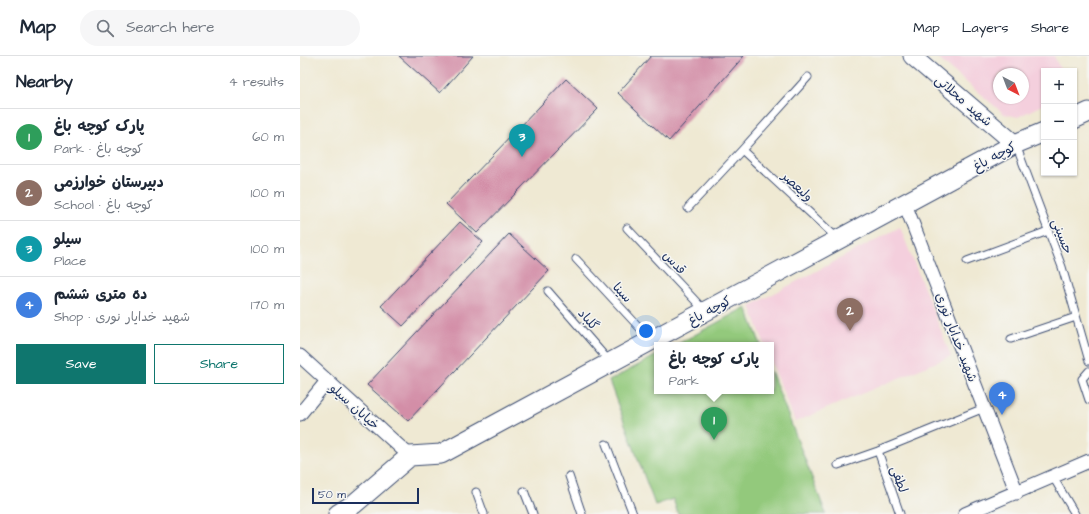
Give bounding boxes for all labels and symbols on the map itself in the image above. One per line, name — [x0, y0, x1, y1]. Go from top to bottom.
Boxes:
north arrow — [993, 68, 1029, 104]
street label: شهید محلاتی — [931, 71, 996, 131]
pin: 3 — [509, 124, 535, 157]
street label: کوچه باغ — [970, 138, 1020, 176]
street label: ولیعصر — [777, 167, 817, 206]
street label: حسینی — [1047, 216, 1077, 257]
street label: قدس — [659, 247, 690, 279]
street label: سینا — [608, 279, 636, 307]
street label: شهید خدایار نوری — [931, 290, 981, 385]
street label: کوچه باغ — [685, 292, 735, 330]
pin: 2 — [837, 298, 863, 331]
street label: گلباد — [574, 305, 603, 335]
your location — [636, 321, 656, 341]
street label: خیابان سیلو — [325, 379, 383, 434]
pin: 4 — [989, 382, 1015, 415]
pin: 1 — [701, 407, 727, 440]
street label: لطفی — [886, 464, 912, 495]
scale bar — [312, 486, 419, 505]

